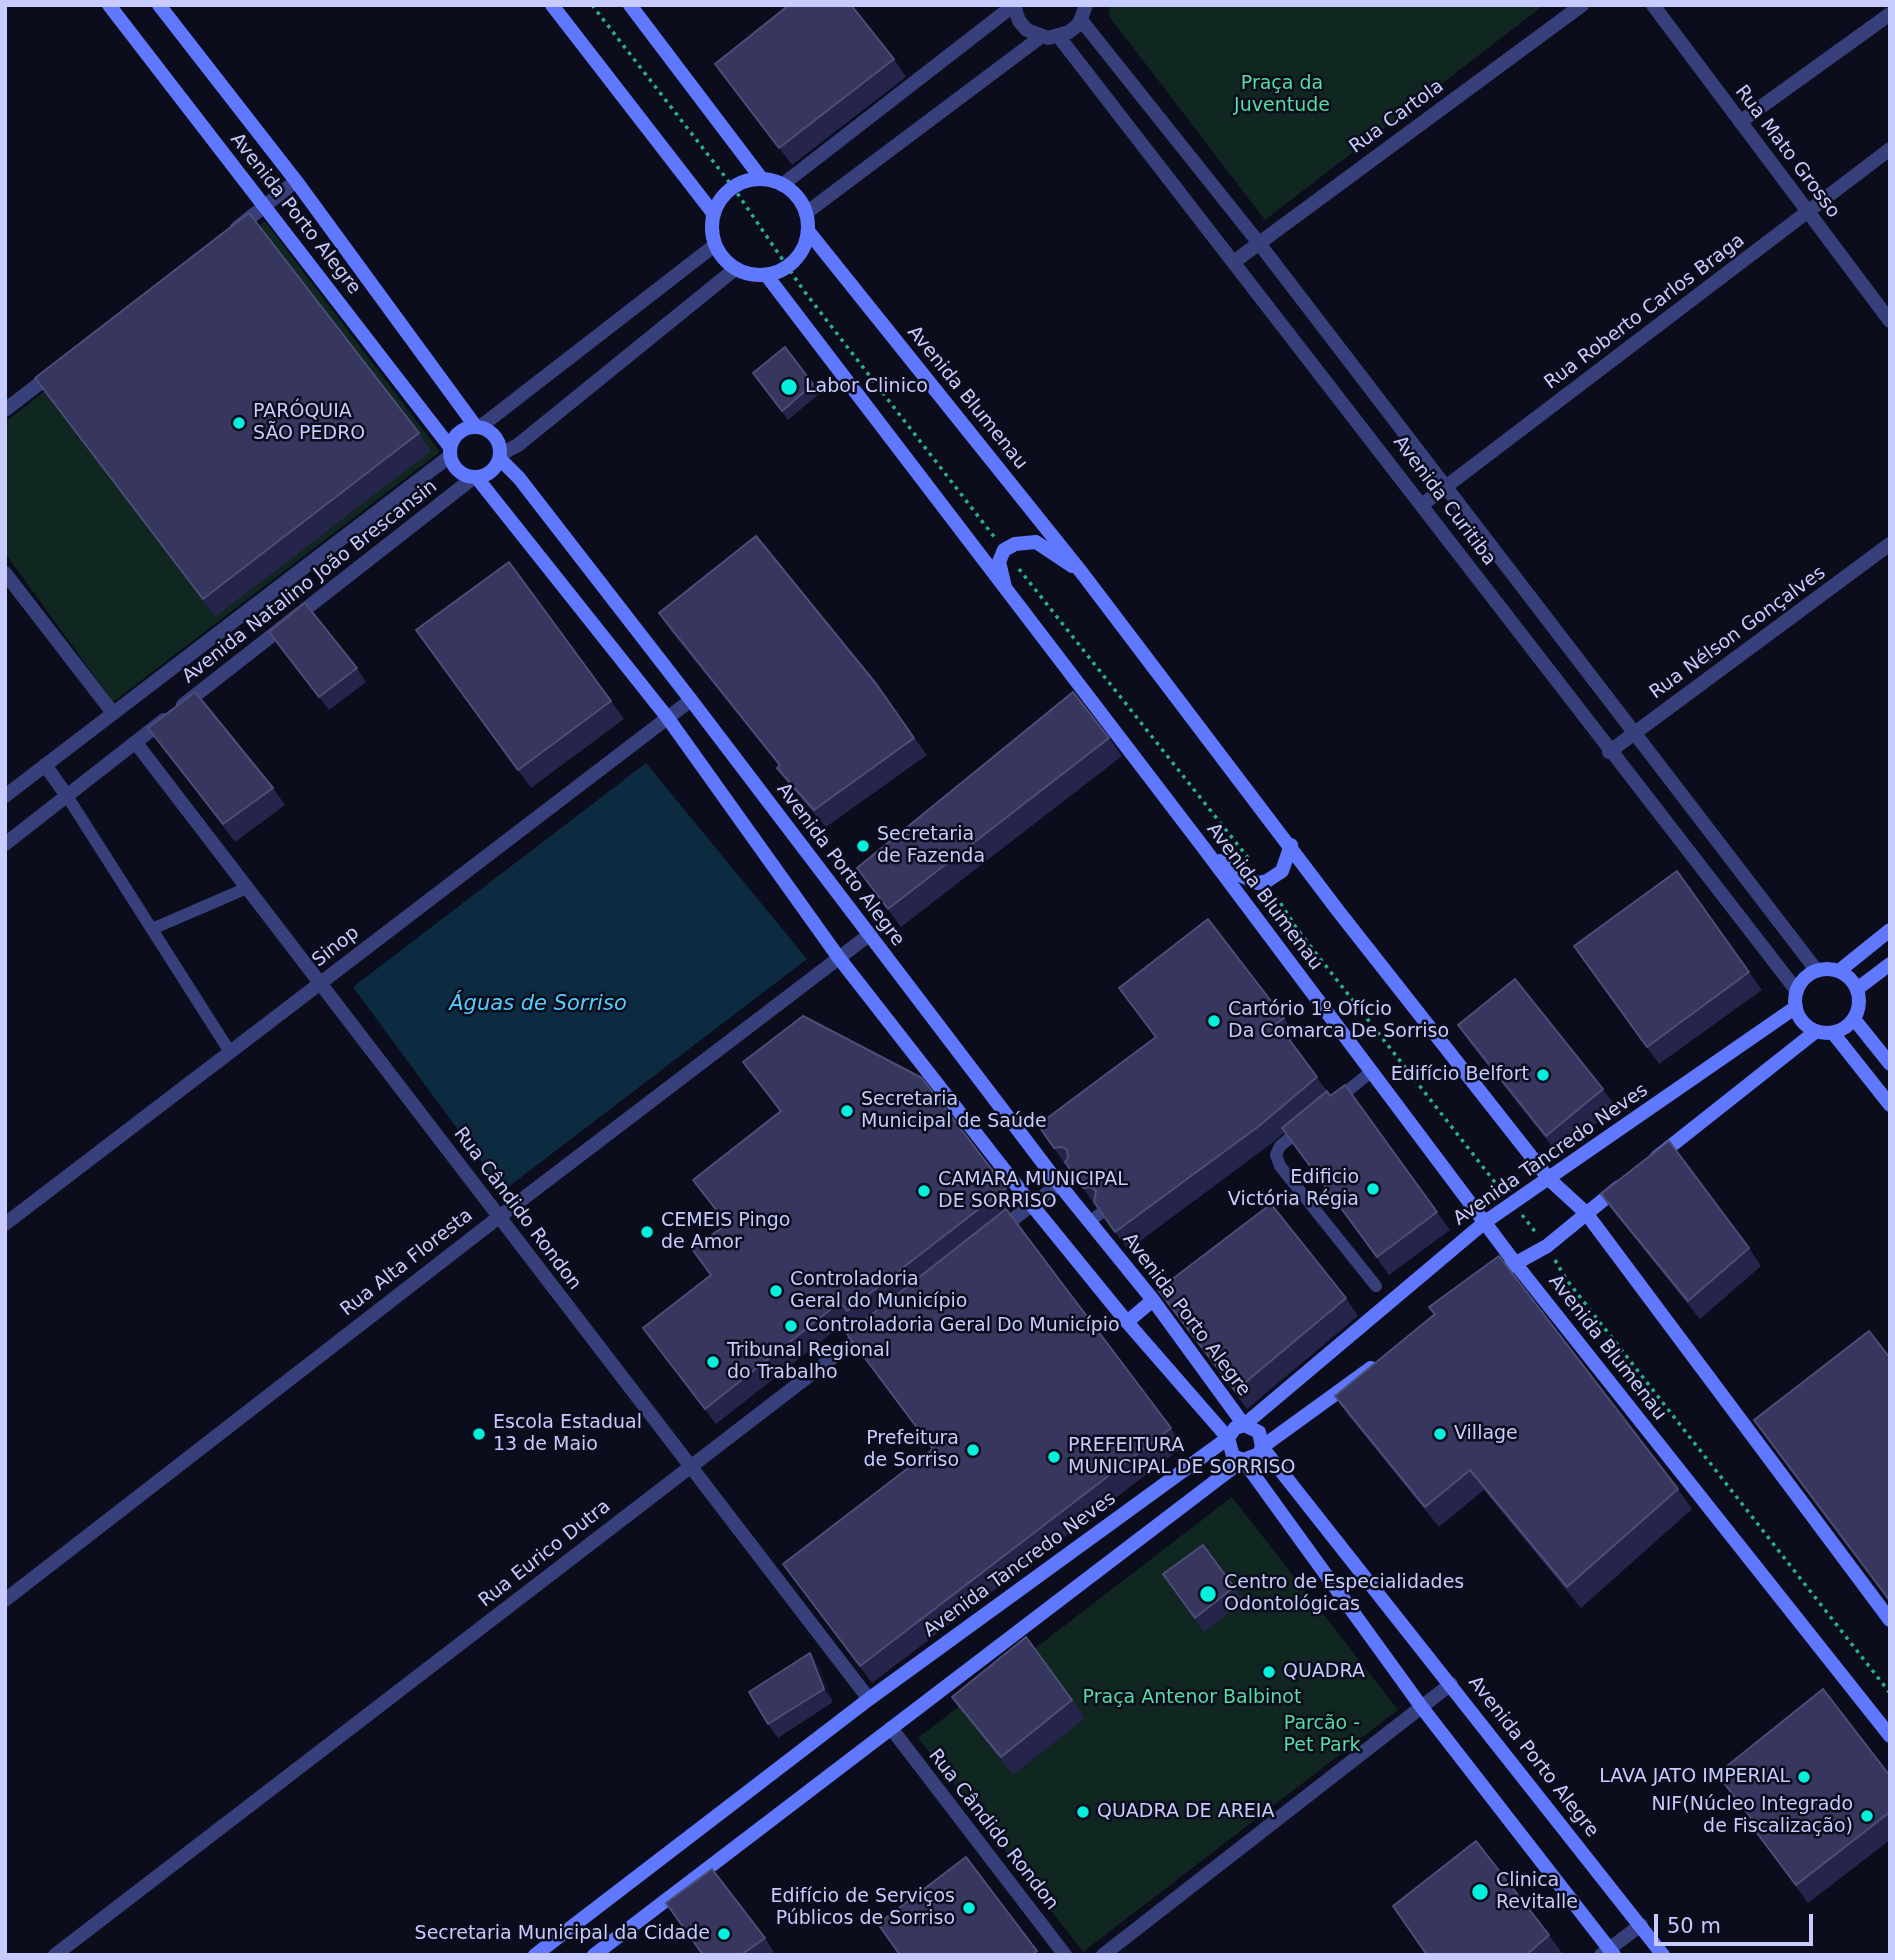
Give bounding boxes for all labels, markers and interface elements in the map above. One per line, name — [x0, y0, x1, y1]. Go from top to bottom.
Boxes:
park label: Praça da Juventude — [1234, 73, 1330, 117]
street label: Rua Cartola — [1345, 75, 1449, 159]
street label: Rua Mato Grosso — [1730, 81, 1844, 223]
street label: Avenida Porto Alegre — [225, 129, 365, 299]
street label: Rua Roberto Carlos Braga — [1541, 229, 1749, 395]
street label: Avenida Blumenau — [902, 322, 1032, 474]
place label: Labor Clinico — [805, 376, 928, 398]
marker: Labor Clinico — [779, 377, 799, 397]
place label: PARÓQUIA SÃO PEDRO — [253, 401, 365, 445]
marker: PARÓQUIA SÃO PEDRO — [231, 415, 247, 431]
street label: Avenida Curitiba — [1388, 432, 1500, 570]
street label: Avenida Natalino João Brescansin — [178, 475, 442, 689]
street label: Rua Nélson Gonçalves — [1646, 562, 1830, 704]
street label: Avenida Porto Alegre — [771, 779, 909, 951]
street label: Avenida Blumenau — [1201, 819, 1327, 975]
place label: Secretaria de Fazenda — [877, 824, 985, 868]
marker: Secretaria de Fazenda — [855, 838, 871, 854]
street label: Sinop — [308, 922, 364, 972]
water label: Águas de Sorriso — [449, 992, 627, 1018]
place label: Cartório 1º Ofício Da Comarca De Sorriso — [1228, 999, 1449, 1043]
marker: Cartório 1º Ofício Da Comarca De Sorriso — [1206, 1013, 1222, 1029]
place label: Edifício Belfort — [1391, 1064, 1529, 1086]
marker: Edifício Belfort — [1535, 1067, 1551, 1083]
street label: Avenida Tancredo Neves — [1449, 1079, 1653, 1231]
place label: Secretaria Municipal de Saúde — [861, 1089, 1047, 1133]
marker: Secretaria Municipal de Saúde — [839, 1103, 855, 1119]
street label: Rua Cândido Rondon — [448, 1123, 586, 1295]
place label: Edificio Victória Régia — [1228, 1167, 1359, 1211]
place label: CAMARA MUNICIPAL DE SORRISO — [938, 1169, 1128, 1213]
marker: Edificio Victória Régia — [1365, 1181, 1381, 1197]
marker: CAMARA MUNICIPAL DE SORRISO — [916, 1183, 932, 1199]
street label: Rua Alta Floresta — [336, 1204, 478, 1322]
place label: CEMEIS Pingo de Amor — [661, 1210, 790, 1254]
marker: CEMEIS Pingo de Amor — [639, 1224, 655, 1240]
street label: Avenida Porto Alegre — [1117, 1229, 1255, 1401]
place label: Controladoria Geral do Município — [790, 1269, 967, 1313]
street label: Avenida Blumenau — [1543, 1271, 1671, 1425]
marker: Controladoria Geral do Município — [768, 1283, 784, 1299]
place label: Controladoria Geral Do Município — [805, 1315, 1120, 1337]
marker: Controladoria Geral Do Município — [783, 1318, 799, 1334]
place label: Tribunal Regional do Trabalho — [727, 1340, 890, 1384]
marker: Tribunal Regional do Trabalho — [705, 1354, 721, 1370]
place label: Escola Estadual 13 de Maio — [493, 1412, 642, 1456]
place label: Village — [1454, 1423, 1518, 1445]
marker: Escola Estadual 13 de Maio — [471, 1426, 487, 1442]
marker: Village — [1432, 1426, 1448, 1442]
place label: Prefeitura de Sorriso — [863, 1428, 959, 1472]
place label: PREFEITURA MUNICIPAL DE SORRISO — [1068, 1435, 1296, 1479]
marker: Prefeitura de Sorriso — [965, 1442, 981, 1458]
marker: PREFEITURA MUNICIPAL DE SORRISO — [1046, 1449, 1062, 1465]
street label: Avenida Tancredo Neves — [919, 1488, 1121, 1642]
street label: Rua Eurico Dutra — [475, 1495, 615, 1613]
place label: Centro de Especialidades Odontológicas — [1224, 1572, 1464, 1616]
marker: Centro de Especialidades Odontológicas — [1198, 1584, 1218, 1604]
place label: QUADRA — [1283, 1661, 1365, 1683]
marker: QUADRA — [1261, 1664, 1277, 1680]
street label: Avenida Porto Alegre — [1463, 1672, 1603, 1842]
park label: Praça Antenor Balbinot — [1083, 1687, 1301, 1709]
park label: Parcão - Pet Park — [1283, 1713, 1361, 1757]
street label: Rua Cândido Rondon — [923, 1745, 1063, 1915]
place label: LAVA JATO IMPERIAL — [1599, 1766, 1790, 1788]
marker: LAVA JATO IMPERIAL — [1796, 1769, 1812, 1785]
place label: NIF(Núcleo Integrado de Fiscalização) — [1652, 1794, 1853, 1838]
place label: QUADRA DE AREIA — [1097, 1801, 1274, 1823]
marker: QUADRA DE AREIA — [1075, 1804, 1091, 1820]
marker: NIF(Núcleo Integrado de Fiscalização) — [1859, 1808, 1875, 1824]
place label: Clinica Revitalle — [1496, 1870, 1578, 1914]
marker: Clinica Revitalle — [1470, 1882, 1490, 1902]
place label: Edifício de Serviços Públicos de Sorriso — [770, 1886, 955, 1930]
marker: Edifício de Serviços Públicos de Sorriso — [961, 1900, 977, 1916]
scale bar — [1657, 1900, 1816, 1944]
text: 50 m — [1667, 1914, 1721, 1938]
place label: Secretaria Municipal da Cidade — [415, 1923, 710, 1945]
marker: Secretaria Municipal da Cidade — [716, 1926, 732, 1942]

